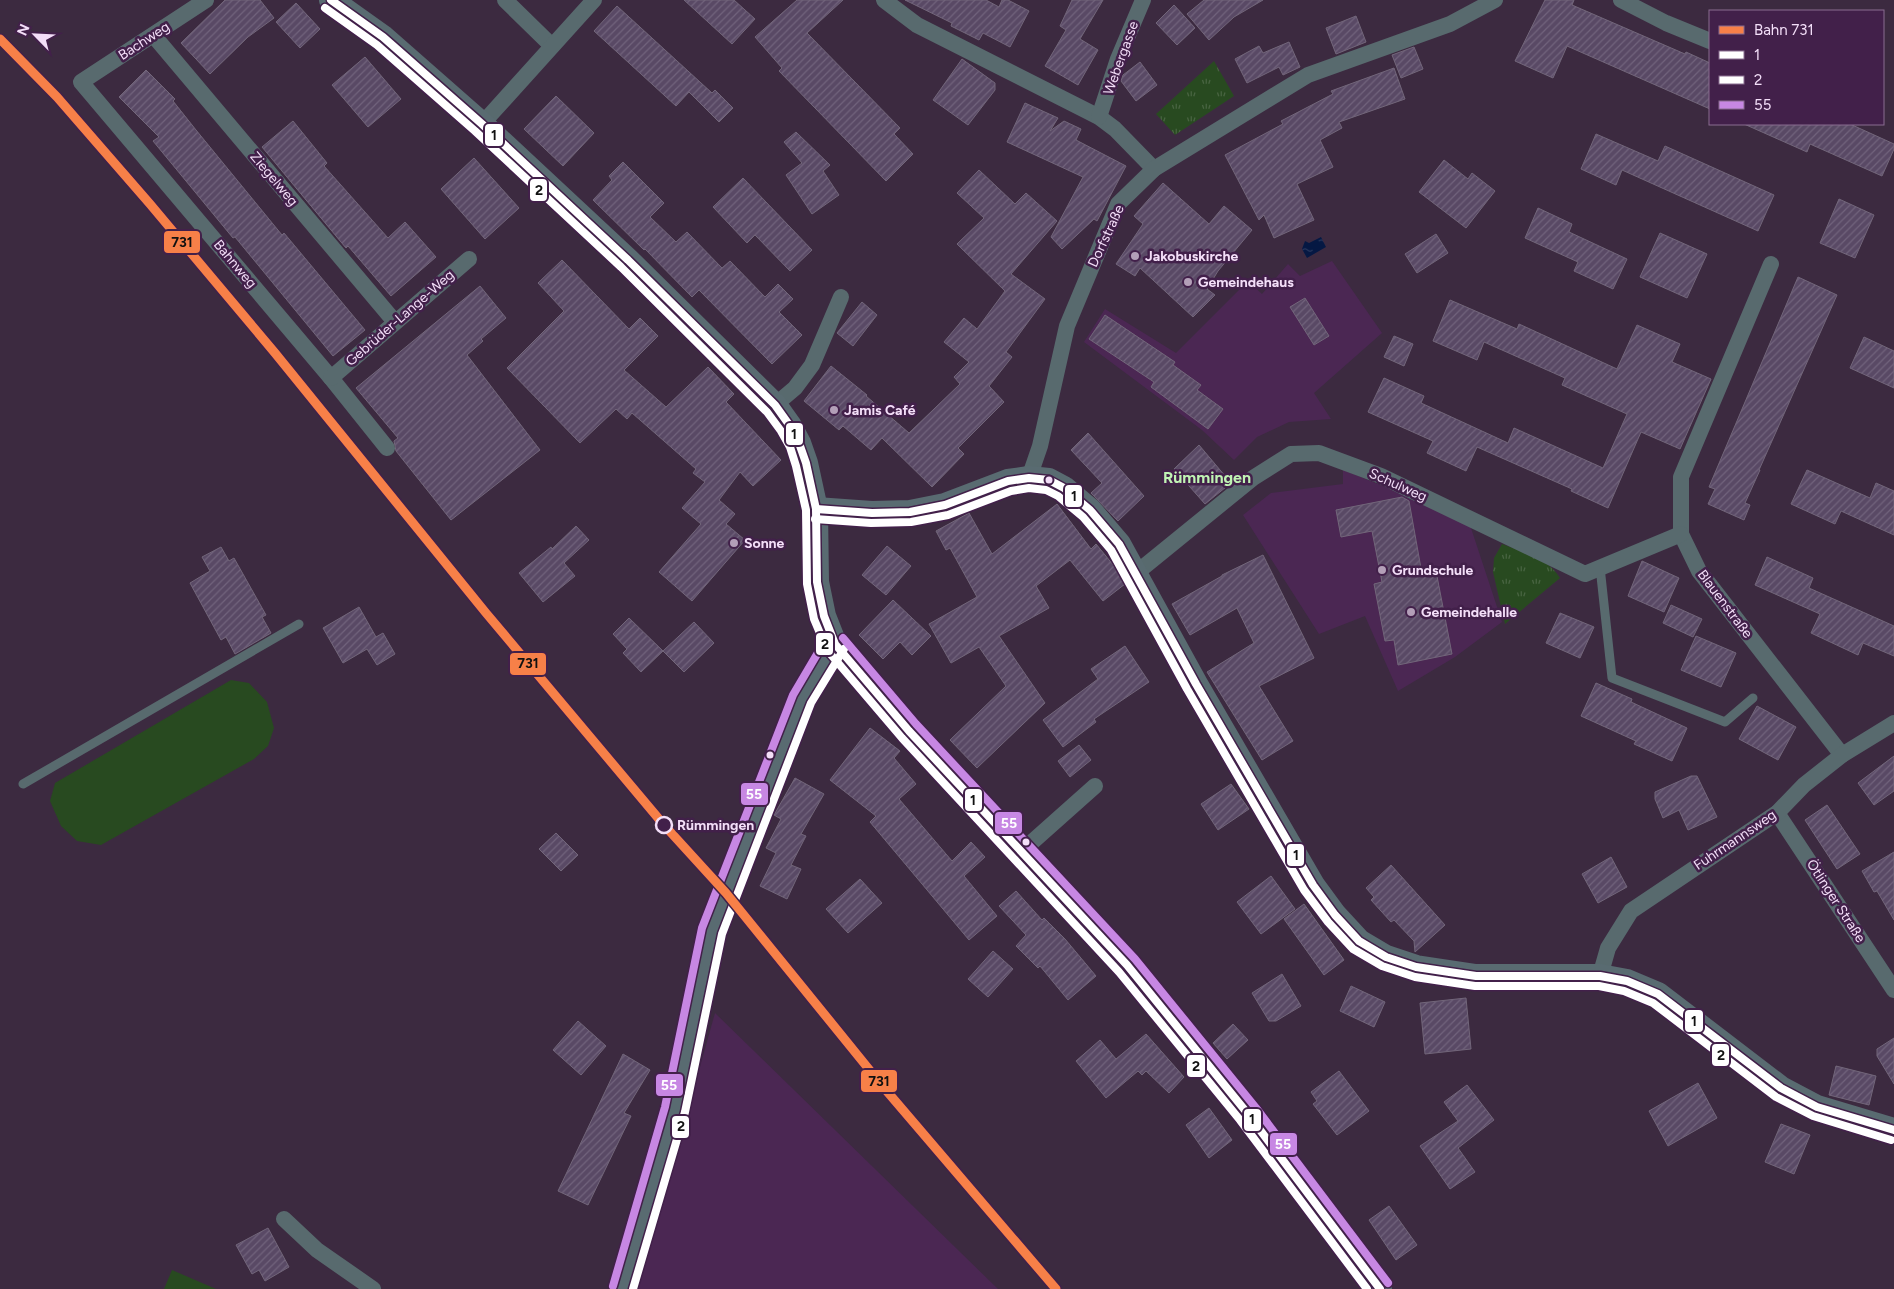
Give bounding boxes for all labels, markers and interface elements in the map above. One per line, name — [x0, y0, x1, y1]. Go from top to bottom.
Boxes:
north arrow — [10, 10, 60, 60]
legend — [1709, 10, 1884, 125]
street label: Bachweg — [115, 18, 173, 64]
street label: Webergasse — [1100, 19, 1142, 97]
text: Bahn 731 — [1754, 21, 1814, 39]
text: N — [14, 22, 34, 38]
text: 1 — [1754, 46, 1760, 64]
text: 2 — [1754, 71, 1762, 89]
text: 55 — [1754, 96, 1771, 114]
line badge: 1 — [484, 123, 504, 147]
text: 1 — [491, 127, 497, 144]
street label: Ziegelweg — [246, 148, 302, 210]
line badge: 2 — [529, 178, 548, 202]
text: 2 — [535, 182, 543, 199]
street label: Dorfstraße — [1084, 202, 1128, 270]
line badge: 731 — [163, 230, 201, 254]
text: 731 — [171, 234, 193, 251]
street label: Bahnweg — [210, 236, 260, 292]
place label: Jakobuskirche — [1145, 248, 1238, 265]
marker: Jakobuskirche — [1129, 250, 1141, 262]
street label: Gebrüder-Lange-Weg — [342, 266, 458, 370]
place label: Gemeindehaus — [1198, 274, 1294, 291]
marker: Gemeindehaus — [1182, 276, 1194, 288]
place label: Jamis Café — [844, 402, 916, 419]
marker: Jamis Café — [828, 404, 840, 416]
line badge: 1 — [785, 422, 804, 446]
text: 1 — [791, 426, 797, 443]
street label: Schulweg — [1366, 465, 1430, 505]
district label: Rümmingen — [1163, 468, 1251, 487]
unlabelled marker — [1044, 475, 1054, 485]
line badge: 1 — [1064, 484, 1083, 508]
text: 1 — [1071, 488, 1077, 505]
place label: Sonne — [744, 535, 785, 552]
marker: Sonne — [728, 537, 740, 549]
place label: Grundschule — [1392, 562, 1473, 579]
marker: Grundschule — [1376, 564, 1388, 576]
street label: Blauenstraße — [1694, 566, 1756, 642]
place label: Gemeindehalle — [1421, 604, 1517, 621]
marker: Gemeindehalle — [1405, 606, 1417, 618]
line badge: 2 — [815, 632, 834, 656]
text: 2 — [821, 636, 829, 653]
line badge: 731 — [509, 652, 547, 676]
text: 731 — [517, 655, 539, 672]
unlabelled marker — [765, 750, 775, 760]
line badge: 55 — [740, 782, 769, 806]
text: 55 — [746, 786, 762, 803]
line badge: 1 — [964, 788, 983, 812]
text: 1 — [970, 792, 976, 809]
street label: Fuhrmannsweg — [1691, 806, 1779, 874]
line badge: 55 — [994, 811, 1023, 835]
text: 55 — [1001, 815, 1017, 832]
marker: Rümmingen — [655, 816, 673, 834]
place label: Rümmingen — [677, 817, 754, 834]
unlabelled marker — [1021, 837, 1031, 847]
line badge: 1 — [1286, 843, 1305, 867]
text: 1 — [1293, 847, 1299, 864]
street label: Ötlinger Straße — [1803, 856, 1869, 946]
line badge: 1 — [1684, 1009, 1704, 1033]
text: 1 — [1691, 1013, 1697, 1030]
line badge: 2 — [1711, 1043, 1730, 1067]
text: 2 — [1717, 1047, 1725, 1064]
line badge: 2 — [1186, 1054, 1206, 1078]
text: 2 — [1192, 1058, 1200, 1075]
line badge: 731 — [860, 1069, 898, 1093]
line badge: 55 — [655, 1073, 684, 1097]
text: 731 — [868, 1073, 890, 1090]
text: 55 — [661, 1077, 677, 1094]
line badge: 1 — [1243, 1108, 1262, 1132]
text: 1 — [1249, 1111, 1255, 1128]
line badge: 2 — [671, 1115, 690, 1139]
text: 2 — [677, 1118, 685, 1135]
line badge: 55 — [1269, 1132, 1298, 1156]
text: 55 — [1275, 1136, 1291, 1153]

